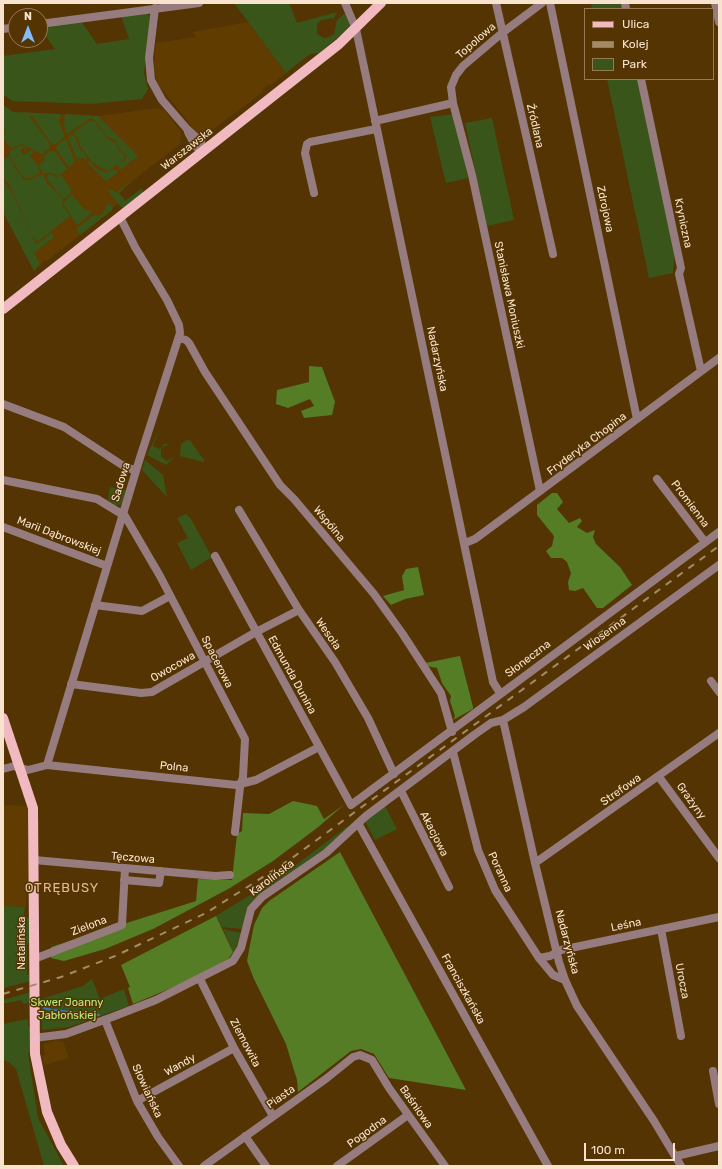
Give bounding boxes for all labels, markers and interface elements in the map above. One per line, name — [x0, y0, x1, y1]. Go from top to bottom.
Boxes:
north arrow — [8, 8, 48, 48]
legend — [584, 8, 714, 80]
text: N — [24, 10, 32, 23]
text: Ulica — [622, 17, 649, 31]
street label: Topolowa — [454, 20, 498, 62]
text: Kolej — [622, 37, 648, 51]
text: Park — [622, 57, 647, 71]
street label: Źródlana — [524, 103, 546, 149]
street label: Warszawska — [159, 125, 215, 173]
street label: Zdrojowa — [594, 185, 616, 233]
street label: Kryniczna — [671, 197, 695, 249]
street label: Stanisława Moniuszki — [491, 240, 527, 350]
street label: Nadarzyńska — [424, 325, 450, 393]
street label: Fryderyka Chopina — [545, 410, 629, 478]
street label: Sadowa — [109, 461, 133, 503]
street label: Promienna — [668, 478, 712, 530]
street label: Wspólna — [310, 503, 348, 545]
street label: Marii Dąbrowskiej — [15, 514, 103, 558]
street label: Wiosenna — [581, 614, 629, 654]
street label: Wesoła — [312, 616, 344, 652]
street label: Edmunda Dunina — [265, 633, 319, 717]
street label: Spacerowa — [198, 634, 236, 690]
street label: Słoneczna — [503, 638, 553, 680]
street label: Owocowa — [148, 649, 198, 685]
street label: Polna — [159, 759, 189, 775]
street label: Strefowa — [598, 771, 644, 809]
street label: Grażyny — [673, 780, 709, 822]
street label: Akacjowa — [417, 809, 451, 859]
street label: Tęczowa — [111, 850, 155, 866]
street label: Poranna — [485, 850, 515, 894]
street label: Karolińska — [247, 857, 297, 899]
district label: OTRĘBUSY — [25, 880, 99, 896]
street label: Nadarzyńska — [552, 908, 582, 976]
street label: Zielona — [69, 913, 109, 939]
street label: Leśna — [610, 915, 642, 935]
street label: Natalińska — [15, 916, 29, 970]
street label: Franciszkańska — [438, 951, 488, 1027]
street label: Urocza — [672, 962, 692, 1000]
park label: Skwer Joanny Jabłońskiej — [31, 996, 103, 1022]
street label: Ziemowita — [227, 1016, 263, 1070]
street label: Wandy — [162, 1051, 198, 1079]
street label: Słowiańska — [129, 1062, 165, 1120]
street label: Piasta — [264, 1082, 298, 1112]
street label: Baśniowa — [396, 1083, 436, 1131]
street label: Pogodna — [345, 1113, 389, 1151]
scale bar — [586, 1135, 677, 1161]
text: 100 m — [591, 1143, 625, 1157]

